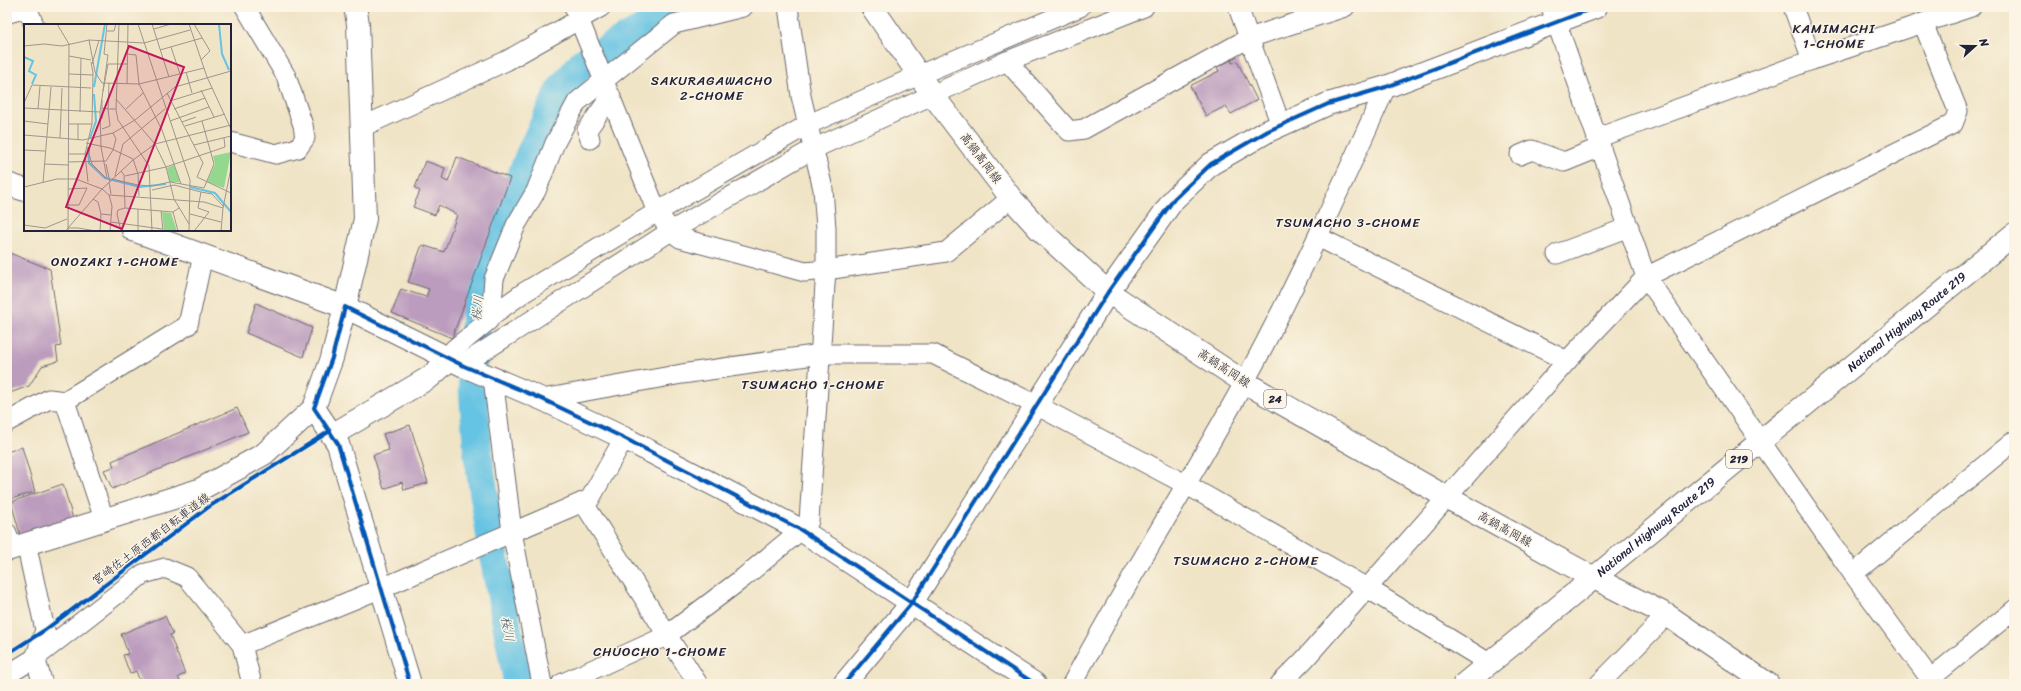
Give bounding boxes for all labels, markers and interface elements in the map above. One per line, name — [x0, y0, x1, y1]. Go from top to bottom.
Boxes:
district label: KAMIMACHI 1-CHOME — [1793, 17, 1875, 55]
inset map — [24, 24, 231, 231]
north arrow — [1955, 26, 1995, 66]
text: N — [1973, 35, 1994, 50]
district label: SAKURAGAWACHO 2-CHOME — [651, 69, 773, 107]
street label: 高鍋高岡線 — [954, 127, 1008, 189]
district label: TSUMACHO 3-CHOME — [1276, 211, 1421, 234]
district label: ONOZAKI 1-CHOME — [51, 250, 179, 273]
street label: National Highway Route 219 — [1842, 266, 1971, 378]
water label: 桜川 — [464, 294, 490, 322]
street label: 高鍋高岡線 — [1193, 342, 1255, 394]
district label: TSUMACHO 1-CHOME — [741, 373, 885, 396]
road number: 24 — [1264, 390, 1286, 408]
road number: 219 — [1726, 450, 1752, 468]
street label: National Highway Route 219 — [1591, 471, 1721, 583]
street label: 宮崎佐土原西都自転車道線 — [87, 487, 215, 591]
street label: 高鍋高岡線 — [1473, 505, 1537, 553]
district label: TSUMACHO 2-CHOME — [1173, 549, 1319, 572]
water label: 桜川 — [494, 614, 522, 644]
district label: CHUOCHO 1-CHOME — [593, 640, 727, 663]

